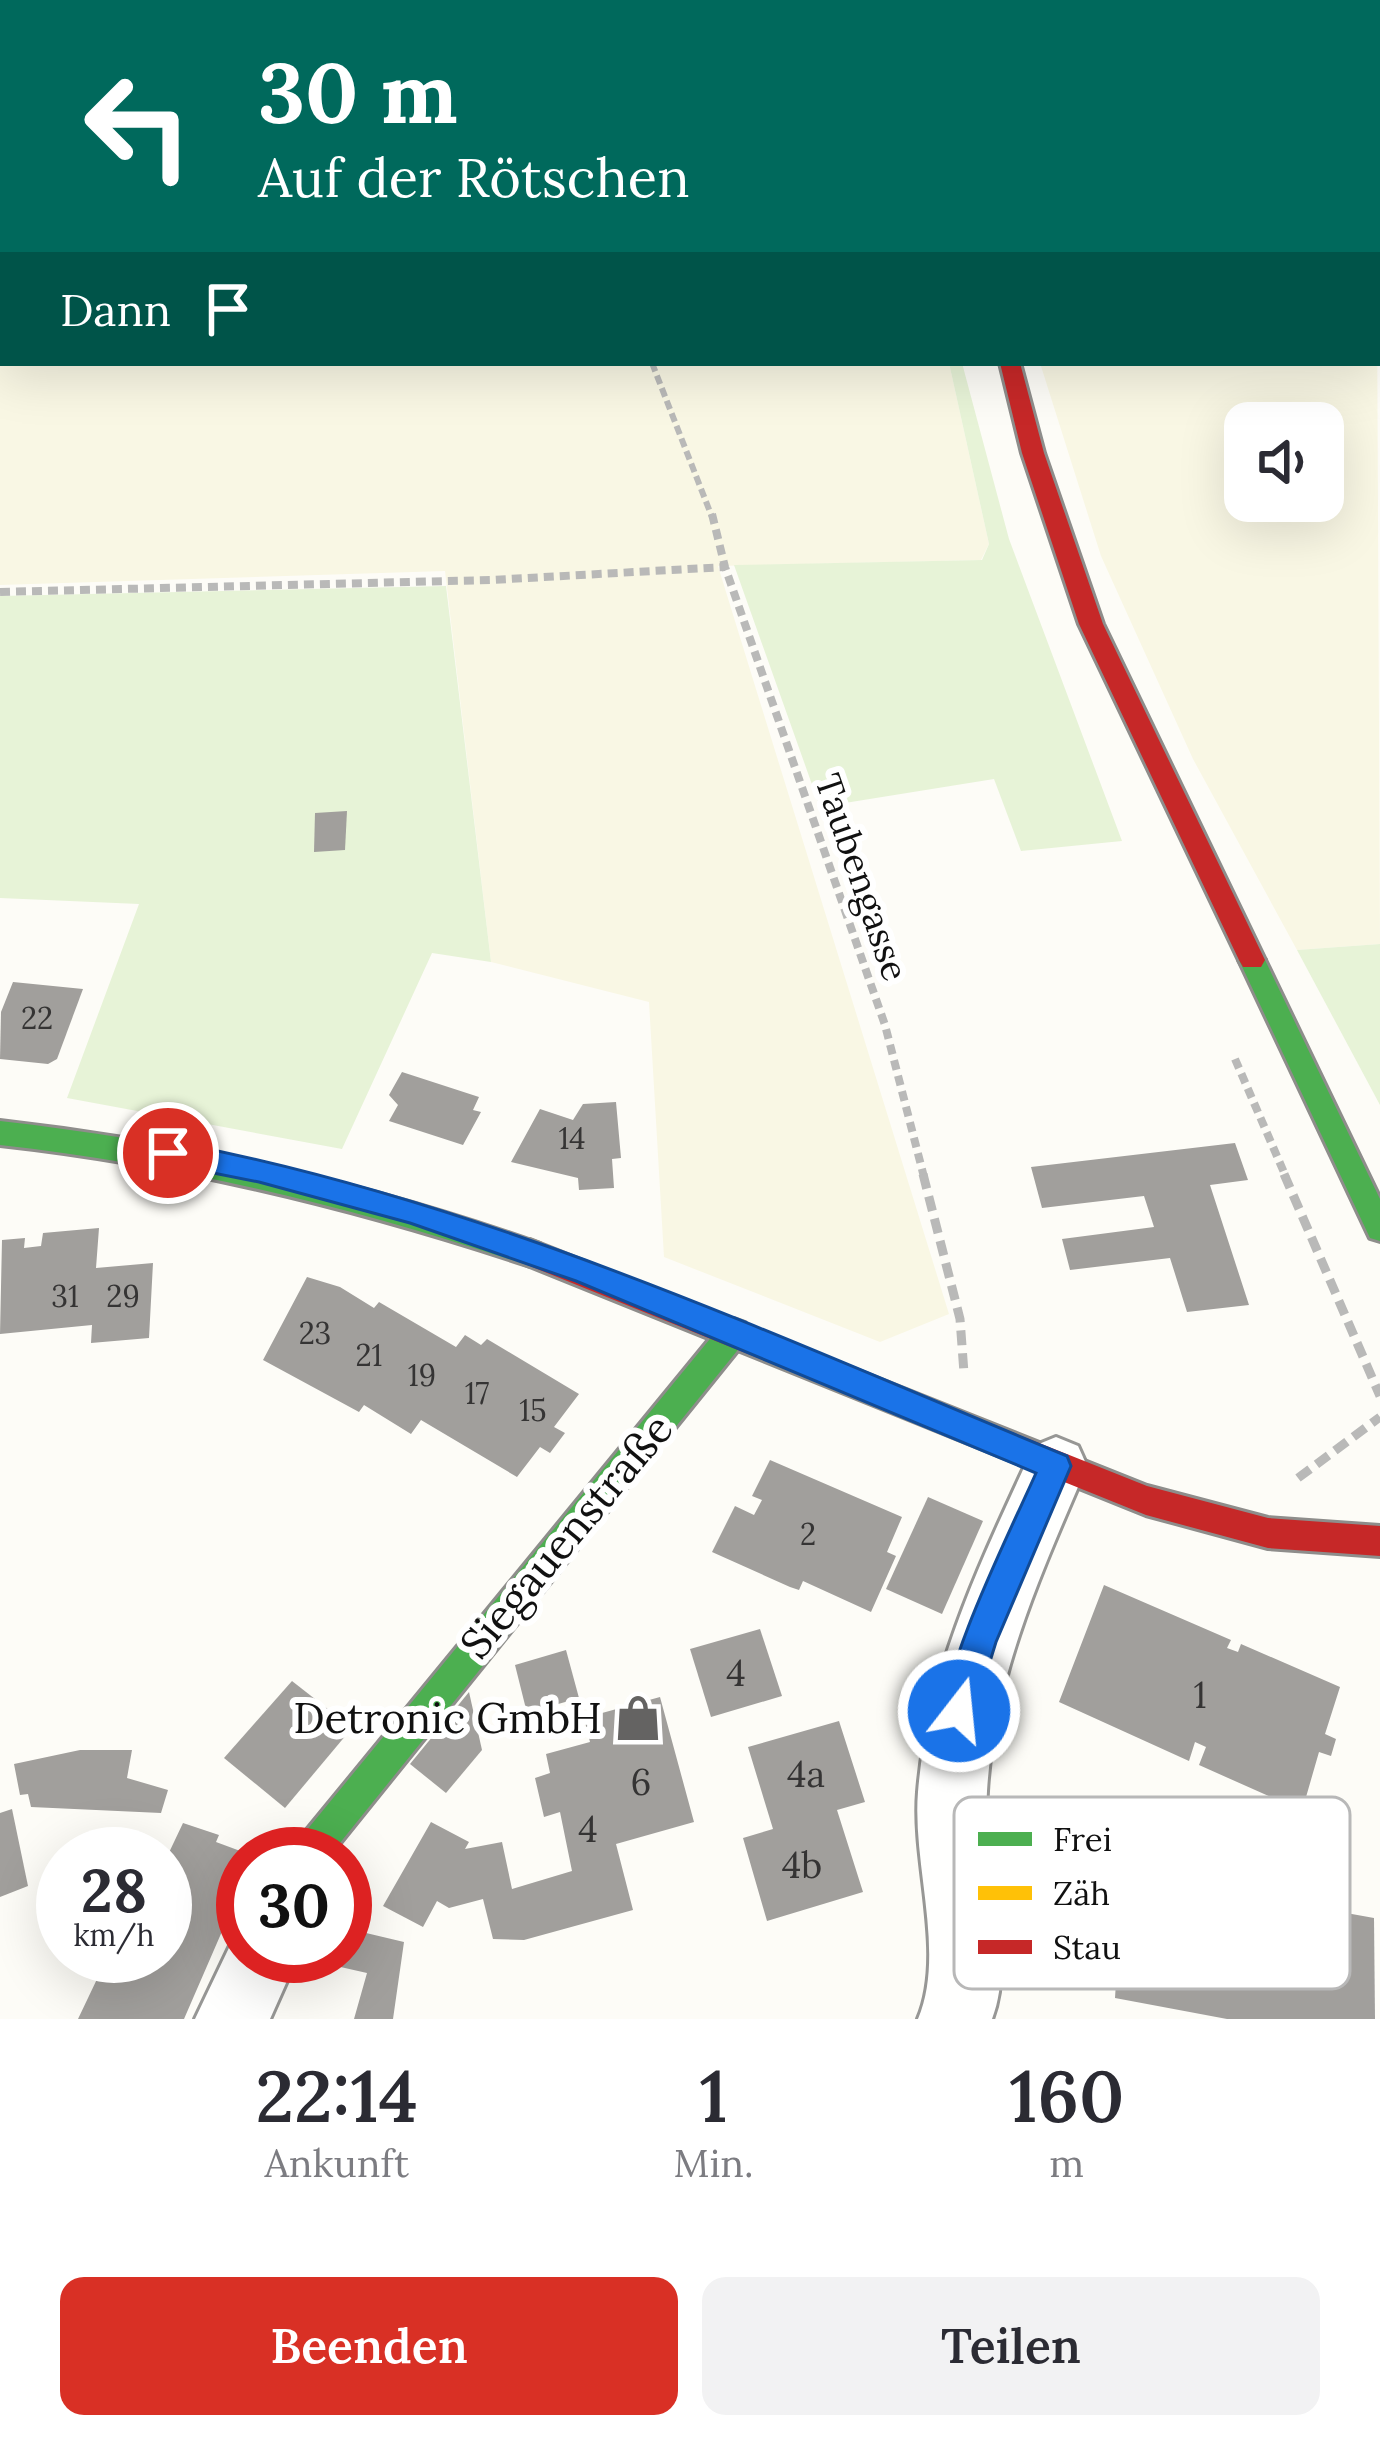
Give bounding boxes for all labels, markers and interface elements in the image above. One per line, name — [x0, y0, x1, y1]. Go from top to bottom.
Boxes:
text: 30 m — [258, 38, 458, 146]
icon: left — [60, 48, 216, 204]
text: Auf der Rötschen — [258, 143, 690, 212]
icon: arrive — [195, 276, 261, 342]
text: Dann — [60, 281, 171, 338]
map controls — [1224, 402, 1344, 522]
button: sound — [1224, 402, 1344, 522]
street label: Taubengasse — [805, 768, 919, 986]
house number: 22 — [21, 999, 53, 1037]
pin — [117, 1102, 219, 1204]
house number: 14 — [558, 1119, 586, 1157]
icon: arrive — [135, 1120, 201, 1186]
house number: 31 — [51, 1277, 79, 1315]
house number: 29 — [106, 1277, 140, 1315]
house number: 23 — [299, 1314, 331, 1352]
house number: 21 — [355, 1336, 383, 1374]
house number: 19 — [408, 1356, 436, 1394]
house number: 17 — [465, 1374, 490, 1412]
house number: 15 — [519, 1391, 547, 1429]
street label: Siegauenstraße — [448, 1403, 684, 1669]
house number: 2 — [800, 1515, 816, 1553]
position arrow — [896, 1648, 1022, 1774]
house number: 4 — [726, 1650, 746, 1696]
house number: 1 — [1193, 1672, 1207, 1718]
place label: Detronic GmbH — [293, 1691, 602, 1745]
shop icon: Detronic GmbH — [613, 1693, 663, 1743]
house number: 4a — [787, 1751, 825, 1797]
house number: 6 — [631, 1759, 651, 1805]
legend — [954, 1797, 1350, 1989]
house number: 4 — [578, 1806, 598, 1852]
text: Frei — [1053, 1818, 1112, 1860]
speed limit sign: 30 — [216, 1827, 372, 1983]
house number: 4b — [782, 1842, 822, 1888]
text: 28 — [81, 1852, 147, 1928]
text: Zäh — [1053, 1872, 1110, 1914]
text: km/h — [73, 1916, 155, 1954]
text: Stau — [1053, 1926, 1121, 1968]
text: 22:14 — [256, 2050, 418, 2142]
text: 1 — [699, 2050, 728, 2142]
text: 160 — [1009, 2050, 1124, 2142]
text: Ankunft — [264, 2138, 409, 2188]
text: Min. — [674, 2138, 754, 2188]
text: m — [1049, 2138, 1084, 2188]
button: Beenden — [60, 2277, 678, 2415]
button: Teilen — [702, 2277, 1320, 2415]

